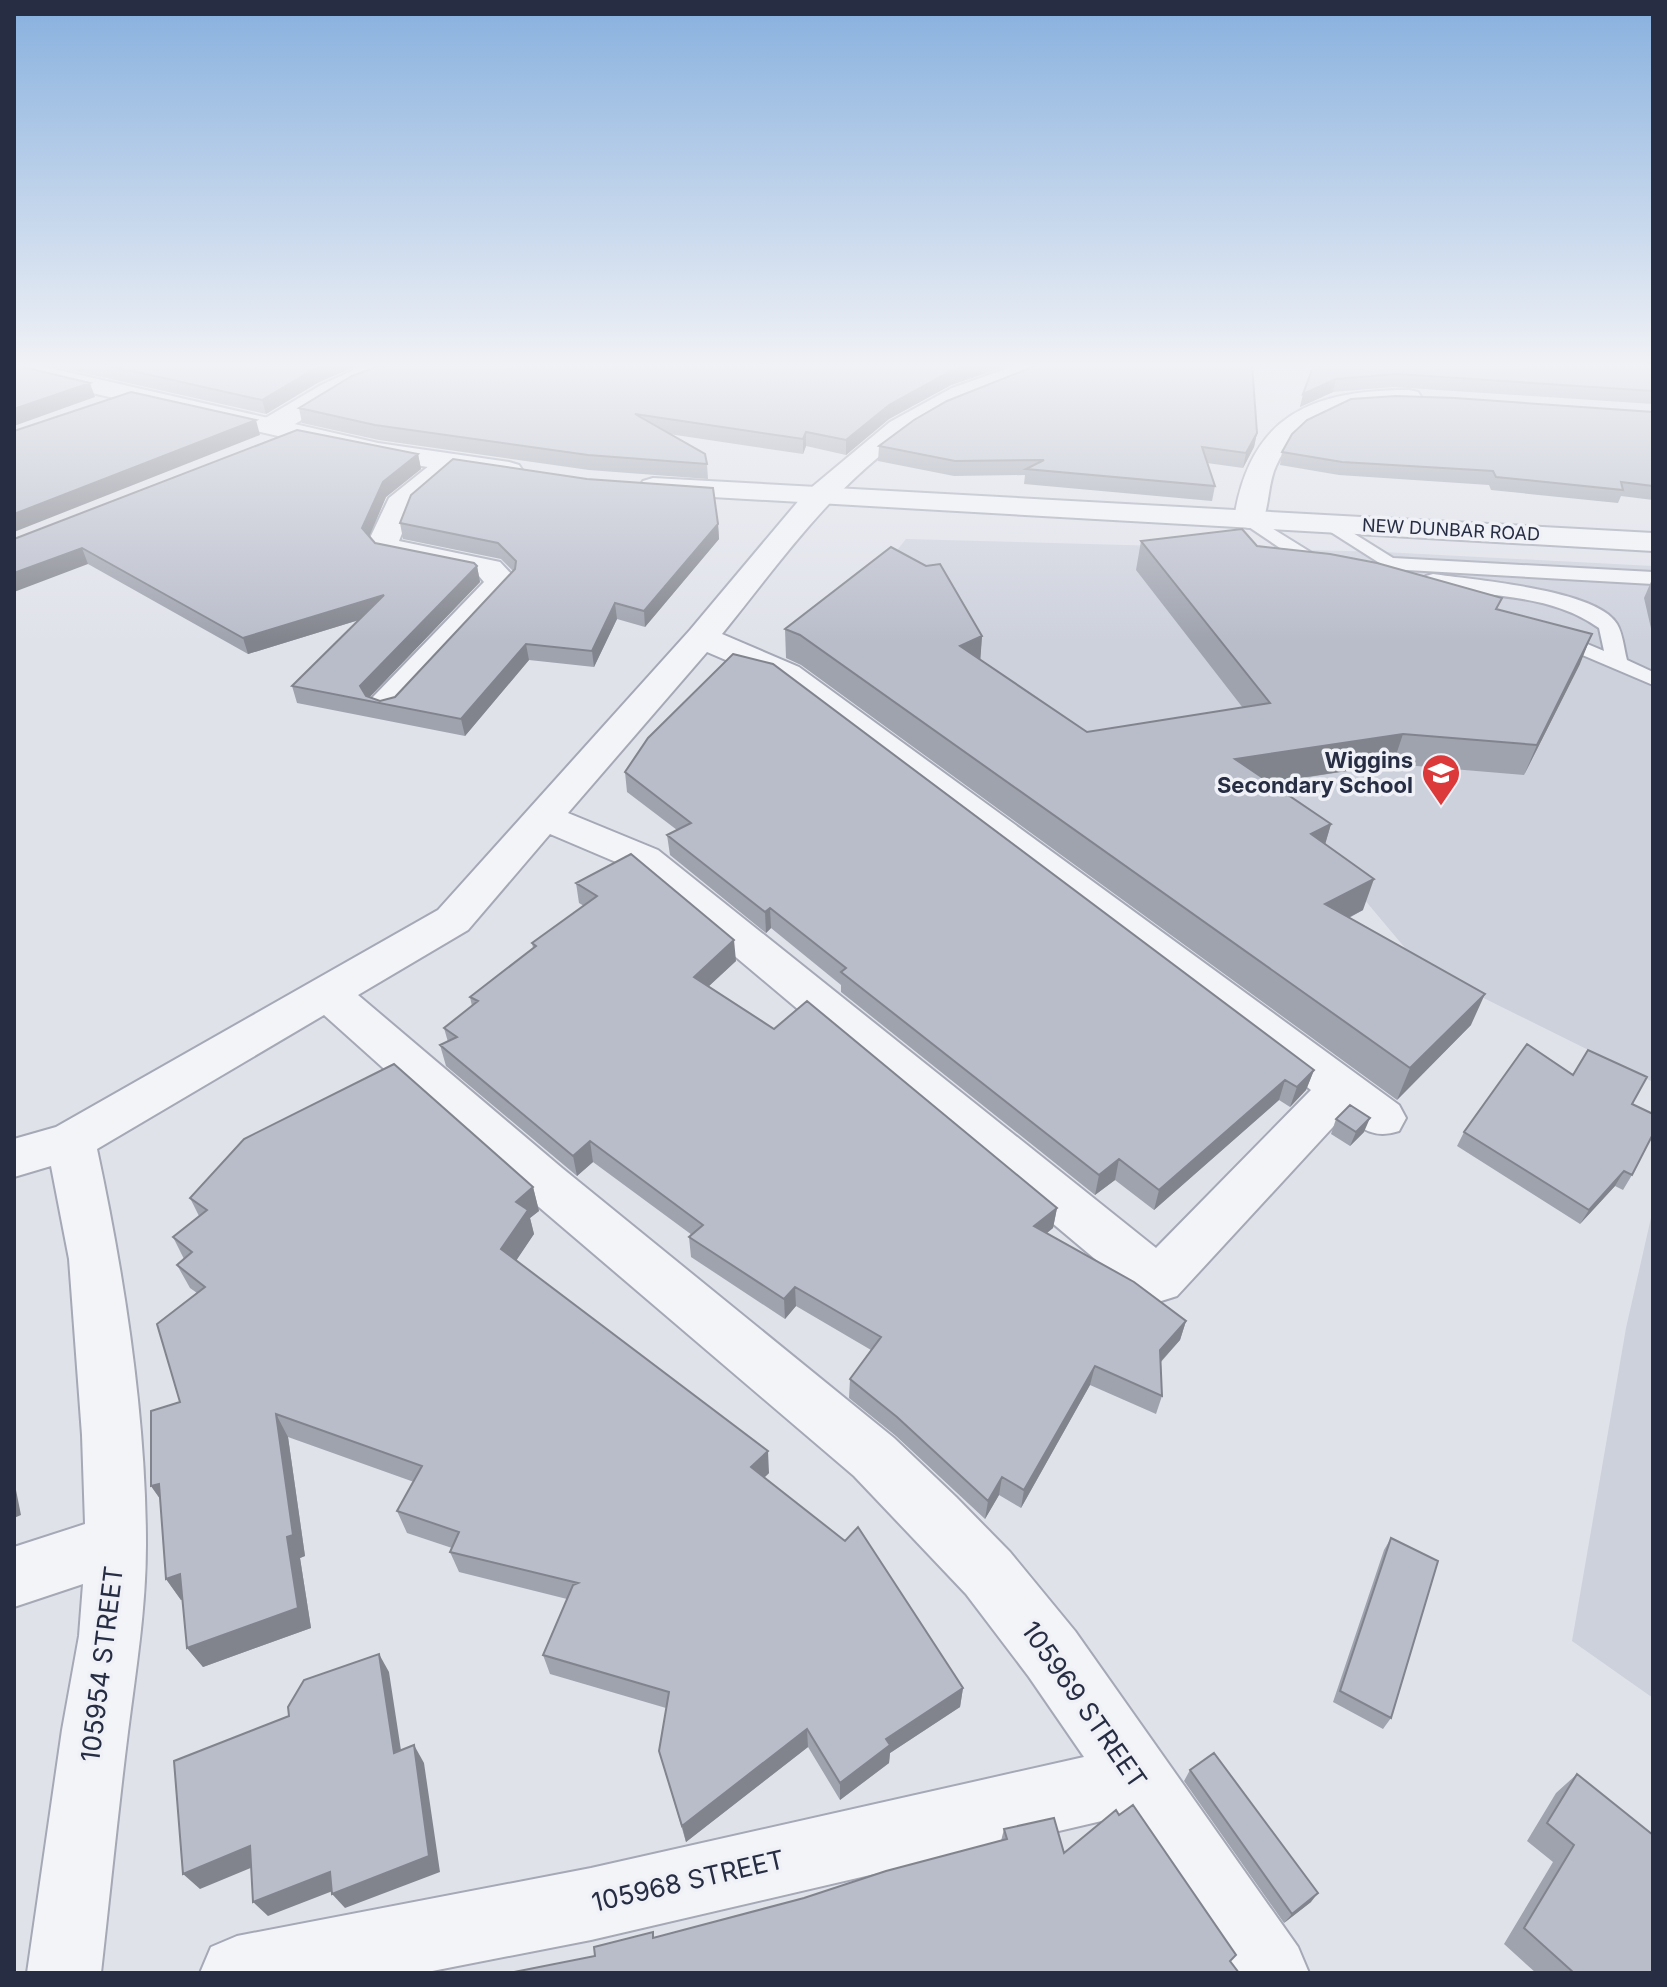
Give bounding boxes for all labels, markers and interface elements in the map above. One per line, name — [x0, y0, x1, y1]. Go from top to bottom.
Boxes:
street label: NEW DUNBAR ROAD — [1362, 514, 1541, 545]
place label: Wiggins Secondary School — [1217, 747, 1413, 798]
school or university icon: Wiggins Secondary School — [1420, 752, 1462, 807]
street label: 105954 STREET — [74, 1564, 129, 1764]
street label: 105969 STREET — [1015, 1615, 1154, 1794]
street label: 105968 STREET — [589, 1843, 787, 1918]

